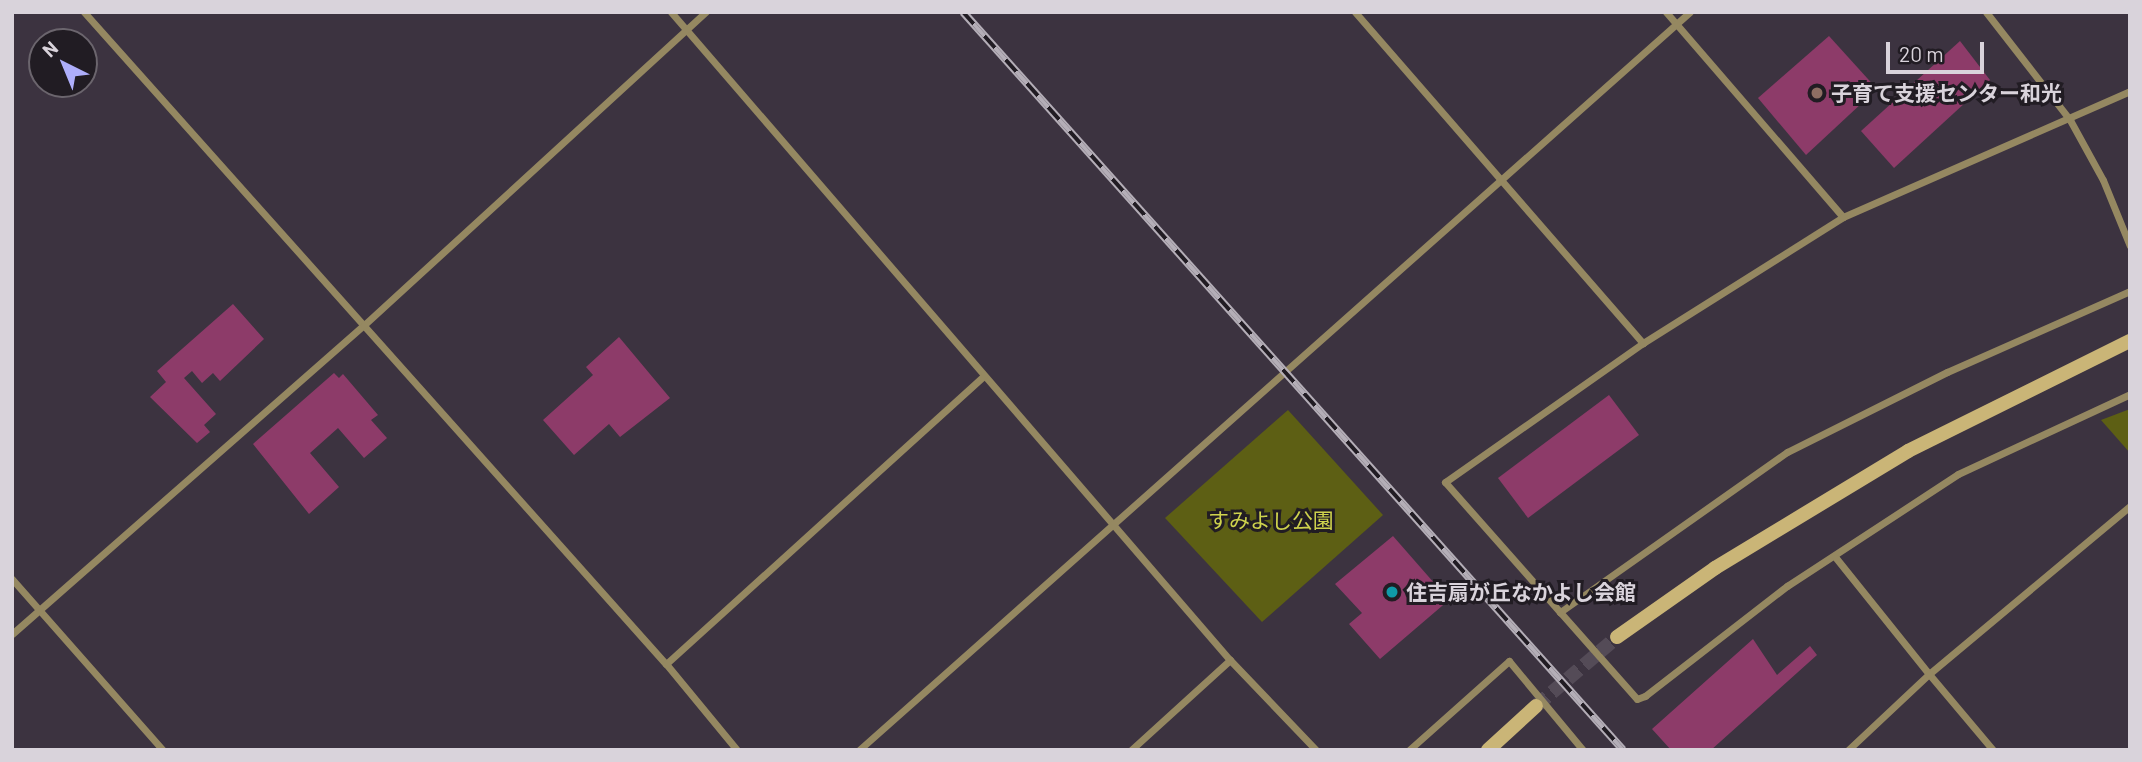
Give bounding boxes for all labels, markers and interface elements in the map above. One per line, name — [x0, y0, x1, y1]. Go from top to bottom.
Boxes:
north arrow — [28, 28, 98, 98]
scale bar — [1890, 28, 1988, 72]
text: N — [37, 36, 62, 61]
text: 20 m — [1899, 41, 1944, 66]
place label: 子育て支援センター和光 — [1831, 80, 2062, 106]
marker: 子育て支援センター和光 — [1809, 85, 1825, 101]
park label: すみよし公園 — [1208, 507, 1334, 533]
place label: 住吉扇が丘なかよし会館 — [1406, 579, 1637, 605]
marker: 住吉扇が丘なかよし会館 — [1384, 584, 1400, 600]

